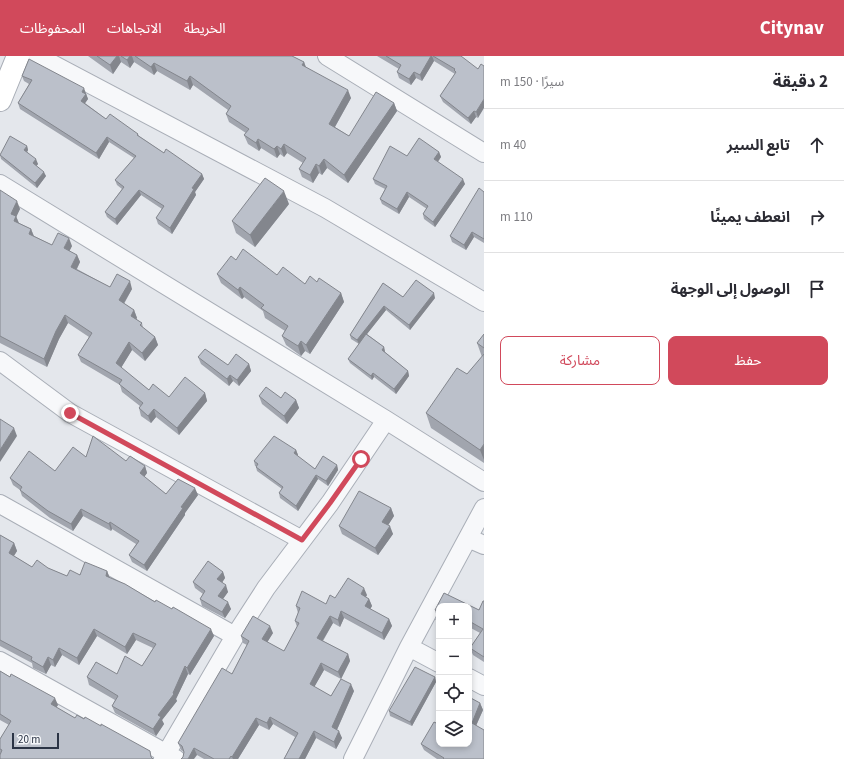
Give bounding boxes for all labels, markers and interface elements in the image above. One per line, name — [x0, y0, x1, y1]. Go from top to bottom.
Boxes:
text: Citynav — [760, 15, 824, 42]
text: المحفوظات — [20, 19, 85, 39]
text: الاتجاهات — [107, 19, 162, 39]
text: الخريطة — [184, 19, 226, 39]
text: 2 دقيقة — [773, 70, 828, 94]
text: سيرًا · 150 m — [500, 73, 564, 91]
icon: ahead — [806, 134, 828, 156]
text: تابع السير — [727, 135, 790, 156]
text: 40 m — [500, 136, 526, 154]
icon: right — [806, 206, 828, 228]
text: انعطف يمينًا — [710, 207, 790, 228]
text: 110 m — [500, 208, 533, 226]
icon: arrive — [806, 278, 828, 300]
text: الوصول إلى الوجهة — [671, 279, 790, 300]
button: مشاركة — [500, 336, 660, 385]
button: حفظ — [668, 336, 828, 385]
route end — [61, 404, 79, 422]
route start — [352, 450, 370, 468]
map controls — [436, 603, 472, 747]
button: + — [436, 603, 472, 639]
button: − — [436, 639, 472, 675]
button: locate — [436, 675, 472, 711]
button: layers — [436, 711, 472, 747]
scale bar — [12, 731, 59, 750]
text: 20 m — [18, 732, 40, 747]

